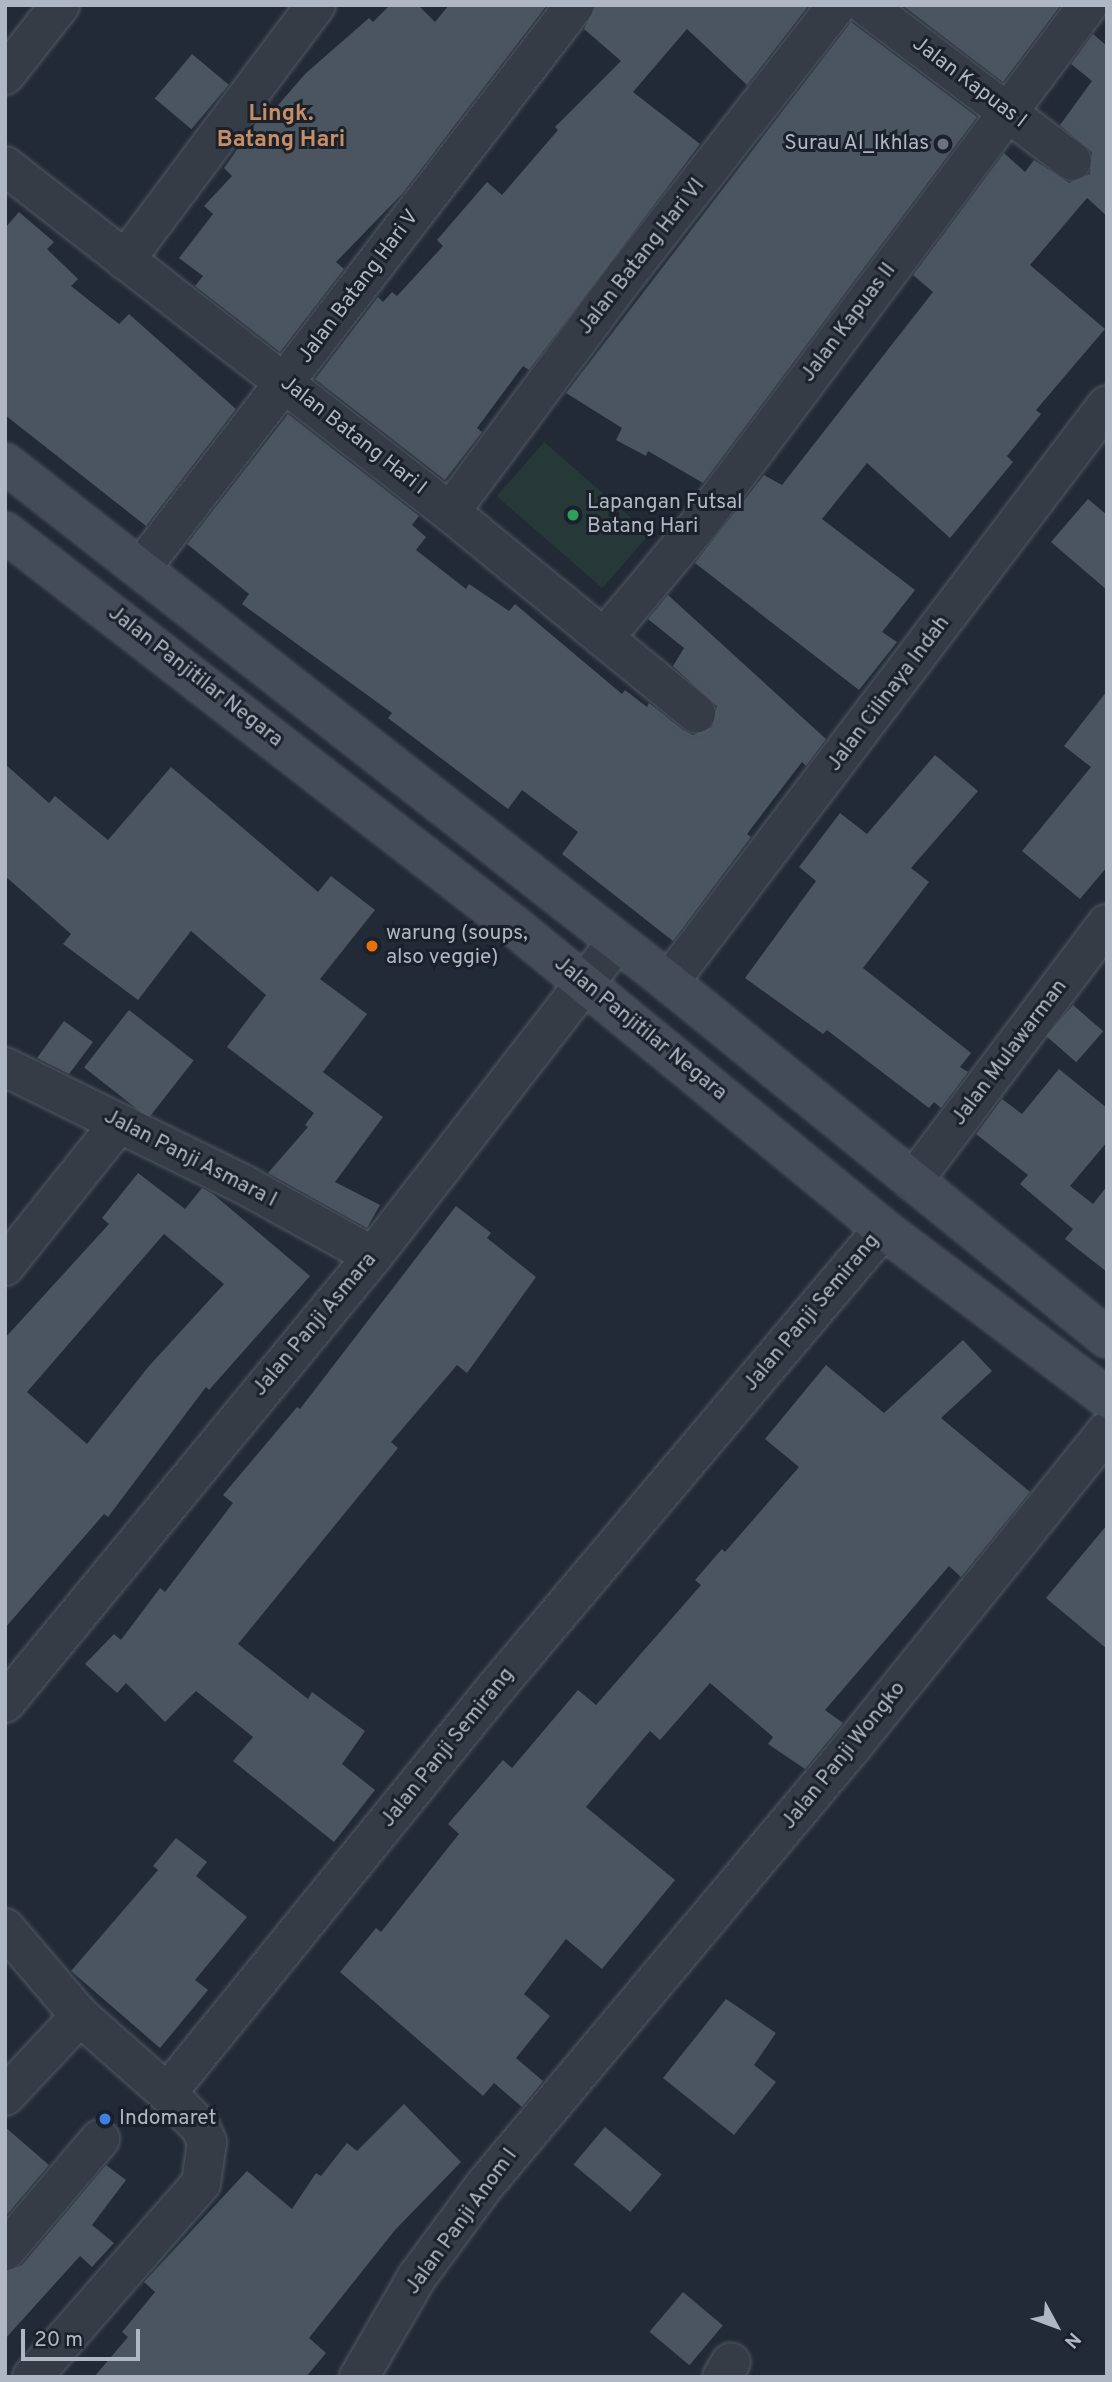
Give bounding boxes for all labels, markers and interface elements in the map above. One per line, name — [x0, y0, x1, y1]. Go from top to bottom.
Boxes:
street label: Jalan Kapuas I — [907, 32, 1031, 134]
district label: Lingk. Batang Hari — [217, 101, 345, 155]
place label: Surau Al_Ikhlas — [784, 131, 929, 157]
marker: Surau Al_Ikhlas — [935, 136, 951, 152]
street label: Jalan Batang Hari VI — [573, 174, 711, 340]
street label: Jalan Batang Hari V — [293, 205, 425, 369]
street label: Jalan Kapuas II — [796, 259, 902, 387]
street label: Jalan Batang Hari I — [275, 371, 431, 501]
place label: Lapangan Futsal Batang Hari — [587, 490, 743, 540]
marker: Lapangan Futsal Batang Hari — [565, 507, 581, 523]
street label: Jalan Panjitilar Negara — [103, 601, 287, 753]
street label: Jalan Cilinaya Indah — [822, 611, 956, 777]
place label: warung (soups, also veggie) — [386, 921, 528, 971]
marker: warung (soups, also veggie) — [364, 938, 380, 954]
street label: Jalan Panjitilar Negara — [549, 952, 731, 1106]
street label: Jalan Mulawarman — [947, 975, 1073, 1131]
street label: Jalan Panji Asmara I — [99, 1104, 281, 1214]
street label: Jalan Panji Semirang — [739, 1229, 885, 1397]
street label: Jalan Panji Asmara — [247, 1248, 383, 1402]
street label: Jalan Panji Semirang — [376, 1663, 520, 1833]
street label: Jalan Panji Wongko — [777, 1677, 911, 1835]
place label: Indomaret — [119, 2106, 216, 2132]
marker: Indomaret — [97, 2111, 113, 2127]
street label: Jalan Panji Anom I — [400, 2144, 524, 2300]
north arrow — [1021, 2291, 1091, 2361]
scale bar — [24, 2316, 144, 2360]
text: 20 m — [34, 2327, 83, 2354]
text: N — [1058, 2327, 1085, 2353]

